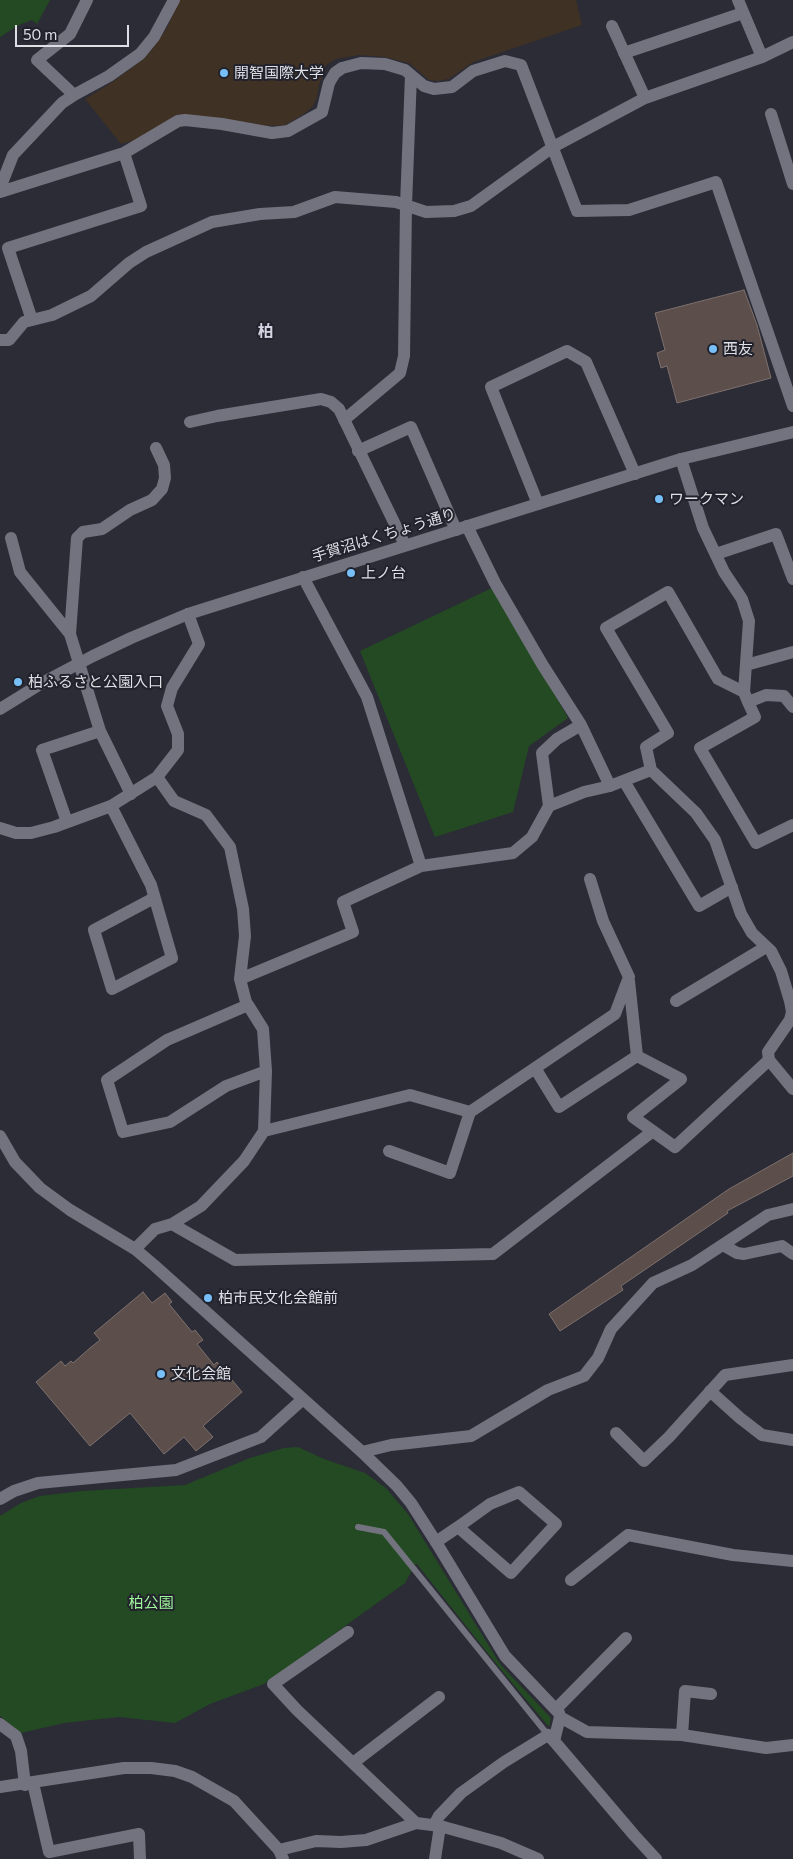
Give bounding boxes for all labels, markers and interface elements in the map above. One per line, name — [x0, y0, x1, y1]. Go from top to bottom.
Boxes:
scale bar — [18, 15, 131, 47]
text: 50 m — [23, 25, 57, 43]
place label: 開智国際大学 — [234, 64, 324, 82]
marker: 開智国際大学 — [218, 67, 230, 79]
district label: 柏 — [258, 322, 274, 342]
place label: 西友 — [723, 340, 753, 358]
marker: 西友 — [707, 343, 719, 355]
place label: ワークマン — [669, 490, 744, 508]
marker: ワークマン — [653, 493, 665, 505]
street label: 手賀沼はくちょう通り — [310, 504, 458, 566]
place label: 上ノ台 — [361, 564, 406, 582]
marker: 上ノ台 — [345, 567, 357, 579]
place label: 柏ふるさと公園入口 — [28, 673, 163, 691]
marker: 柏ふるさと公園入口 — [12, 676, 24, 688]
place label: 柏市民文化会館前 — [218, 1289, 338, 1307]
marker: 柏市民文化会館前 — [202, 1292, 214, 1304]
place label: 文化会館 — [171, 1365, 231, 1383]
marker: 文化会館 — [155, 1368, 167, 1380]
park label: 柏公園 — [129, 1594, 173, 1612]

